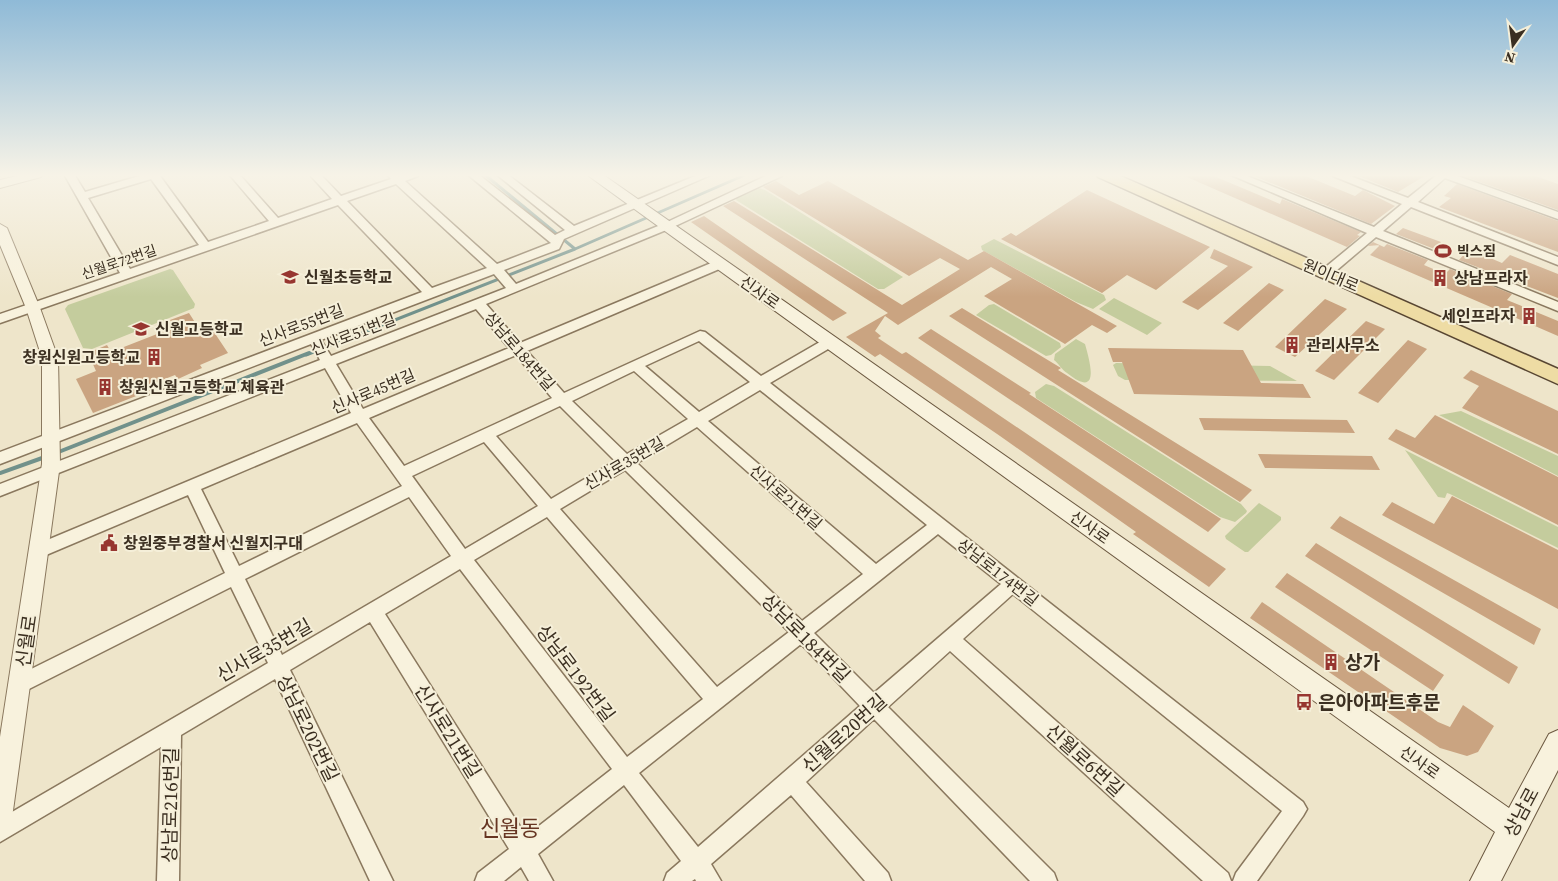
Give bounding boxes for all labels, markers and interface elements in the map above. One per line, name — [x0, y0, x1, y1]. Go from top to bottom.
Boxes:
north arrow — [1488, 20, 1538, 70]
text: N — [1502, 47, 1517, 69]
street label: 신월로72번길 — [79, 240, 159, 284]
sports icon: 빅스짐 — [1433, 241, 1453, 261]
place label: 빅스짐 — [1457, 241, 1496, 261]
street label: 원이대로 — [1300, 253, 1363, 297]
place label: 신월초등학교 — [304, 266, 393, 288]
school or university icon: 신월초등학교 — [280, 267, 300, 287]
place label: 상남프라자 — [1454, 267, 1528, 289]
building icon: 상남프라자 — [1430, 268, 1450, 288]
street label: 신사로 — [736, 270, 785, 314]
street label: 신사로55번길 — [255, 299, 347, 351]
place label: 세인프라자 — [1441, 305, 1515, 327]
building icon: 세인프라자 — [1519, 306, 1539, 326]
street label: 상남로184번길 — [480, 307, 560, 395]
street label: 신사로51번길 — [307, 308, 399, 360]
place label: 신월고등학교 — [155, 318, 244, 340]
school or university icon: 신월고등학교 — [131, 319, 151, 339]
place label: 관리사무소 — [1306, 334, 1380, 356]
building icon: 관리사무소 — [1282, 335, 1302, 355]
place label: 창원신원고등학교 — [22, 346, 140, 368]
building icon: 창원신원고등학교 — [144, 347, 164, 367]
street label: 신사로45번길 — [327, 363, 419, 419]
place label: 창원신월고등학교 체육관 — [119, 376, 285, 398]
building icon: 창원신월고등학교 체육관 — [95, 377, 115, 397]
street label: 신사로35번길 — [580, 431, 668, 495]
street label: 신사로21번길 — [745, 459, 827, 535]
street label: 신사로 — [1066, 505, 1115, 549]
place label: 창원중부경찰서 신월지구대 — [123, 532, 303, 554]
public building icon: 창원중부경찰서 신월지구대 — [99, 533, 119, 553]
street label: 상남로174번길 — [953, 533, 1043, 611]
street label: 상남로184번길 — [756, 588, 856, 688]
street label: 신사로35번길 — [211, 612, 317, 688]
street label: 신월로 — [9, 613, 43, 669]
street label: 상남로192번길 — [531, 619, 621, 727]
place label: 상가 — [1345, 649, 1380, 675]
building icon: 상가 — [1321, 652, 1341, 672]
street label: 상남로202번길 — [271, 670, 345, 786]
street label: 신사로21번길 — [409, 679, 487, 783]
street label: 신월로20번길 — [796, 688, 892, 778]
place label: 은아아파트후문 — [1318, 689, 1440, 715]
bus stop icon: 은아아파트후문 — [1294, 692, 1314, 712]
street label: 신월로6번길 — [1040, 718, 1130, 802]
street label: 신사로 — [1396, 740, 1445, 784]
street label: 상남로216번길 — [156, 747, 184, 863]
street label: 상남로 — [1497, 783, 1545, 841]
district label: 신월동 — [480, 813, 540, 843]

